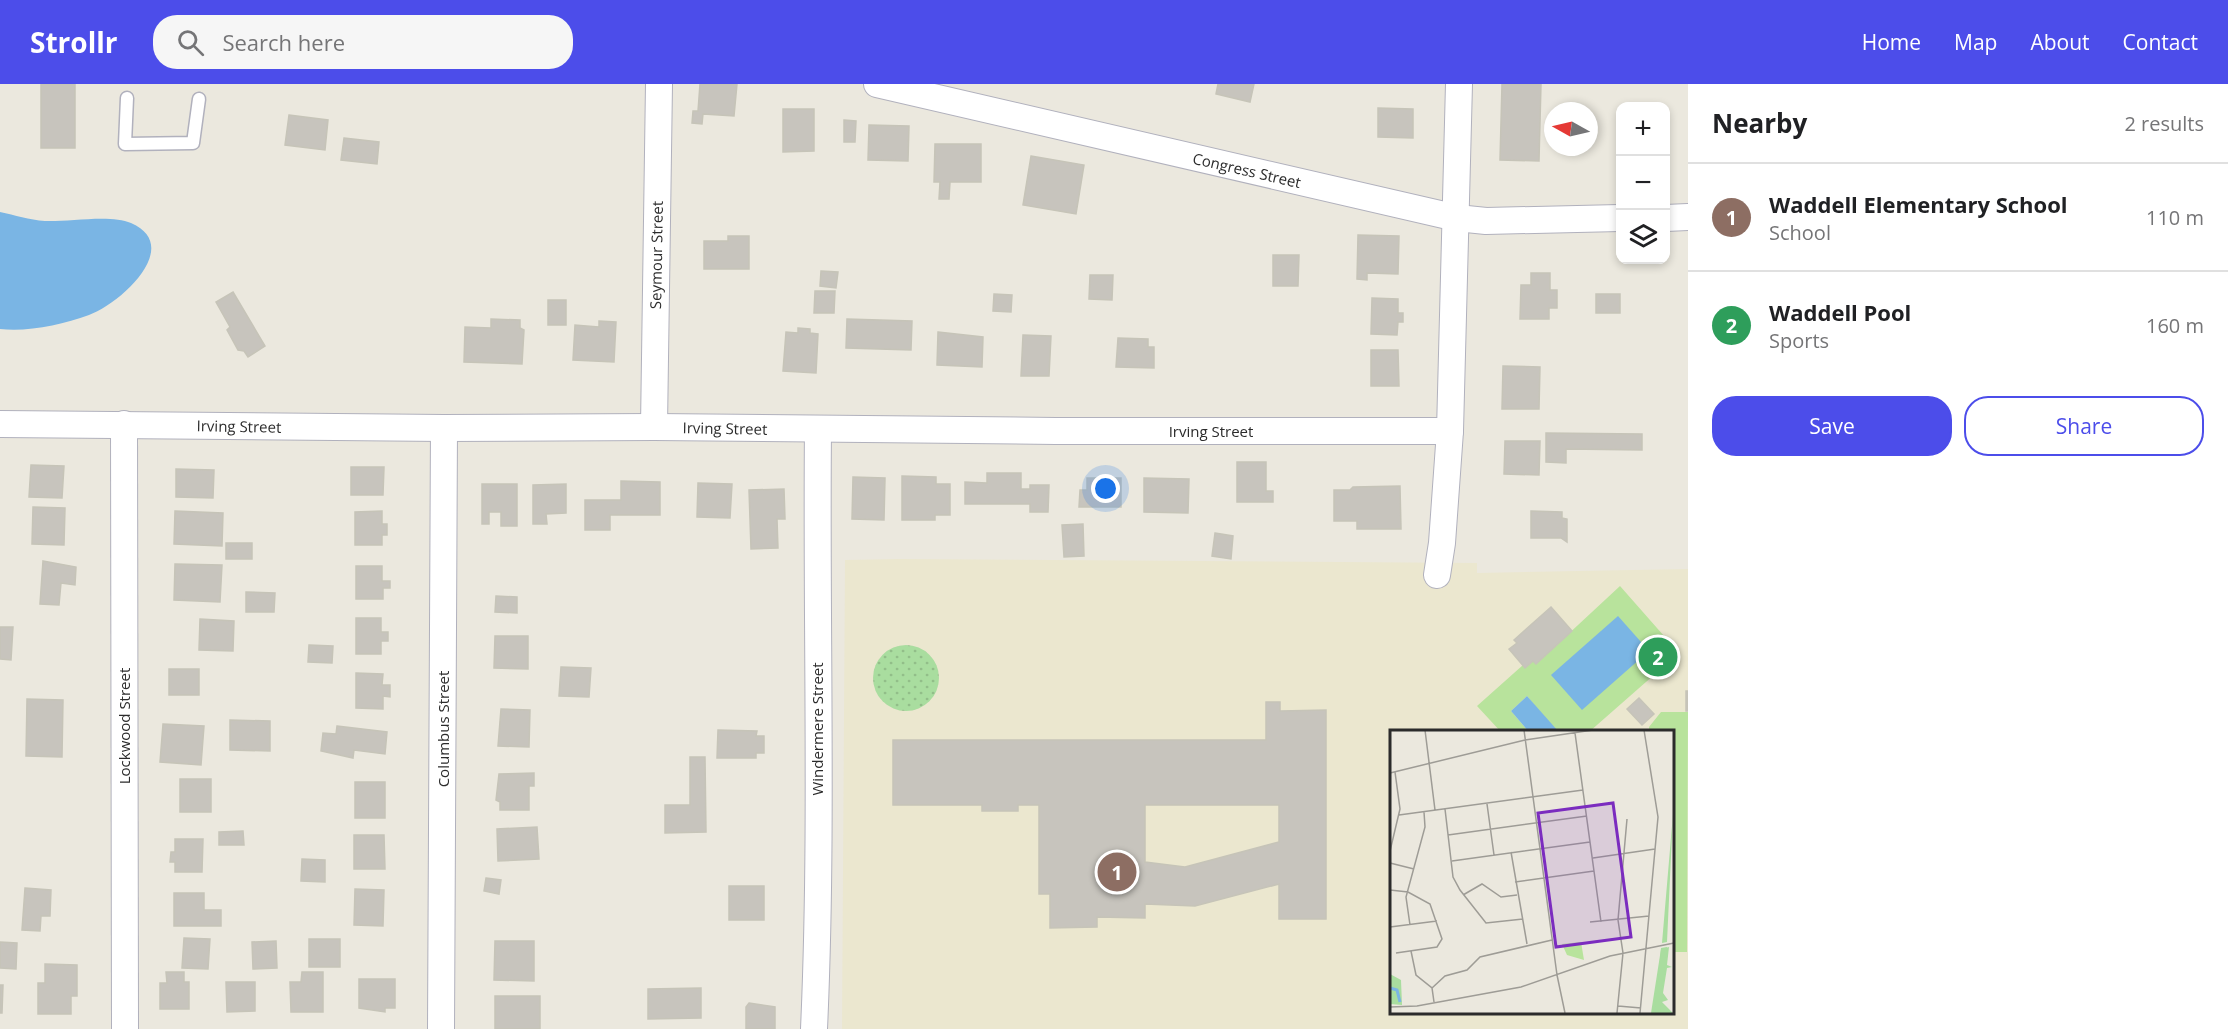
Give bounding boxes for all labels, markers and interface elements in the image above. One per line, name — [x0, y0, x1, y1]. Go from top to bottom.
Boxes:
search box — [153, 15, 573, 69]
text: Strollr — [30, 23, 117, 61]
icon: search — [174, 26, 207, 59]
text: Search here — [222, 27, 345, 57]
text: Home — [1862, 28, 1921, 56]
text: Map — [1954, 28, 1997, 56]
text: About — [2030, 28, 2090, 56]
text: Contact — [2123, 28, 2198, 56]
north arrow — [1544, 102, 1598, 156]
map controls — [1616, 102, 1670, 264]
button: + — [1616, 102, 1670, 156]
text: Nearby — [1712, 105, 1807, 141]
text: 2 results — [2124, 110, 2204, 137]
street label: Congress Street — [1191, 148, 1303, 192]
button: − — [1616, 156, 1670, 210]
text: Waddell Elementary School — [1769, 189, 2068, 219]
street label: Seymour Street — [645, 201, 667, 309]
text: 1 — [1726, 204, 1737, 231]
text: 110 m — [2146, 204, 2204, 231]
button: layers — [1616, 210, 1670, 264]
text: School — [1769, 219, 1831, 246]
text: Waddell Pool — [1769, 297, 1911, 327]
text: 2 — [1726, 312, 1737, 339]
text: 160 m — [2146, 312, 2204, 339]
text: Sports — [1769, 327, 1829, 354]
button: Save — [1712, 396, 1952, 456]
button: Share — [1964, 396, 2204, 456]
street label: Irving Street — [196, 415, 282, 437]
street label: Irving Street — [682, 417, 768, 439]
street label: Irving Street — [1169, 421, 1253, 441]
your location — [1091, 474, 1120, 503]
pin: 2 — [1638, 634, 1678, 680]
street label: Windermere Street — [807, 662, 827, 796]
street label: Lockwood Street — [114, 668, 134, 784]
street label: Columbus Street — [433, 671, 453, 787]
inset map — [1390, 730, 1673, 1014]
pin: 1 — [1098, 850, 1136, 894]

